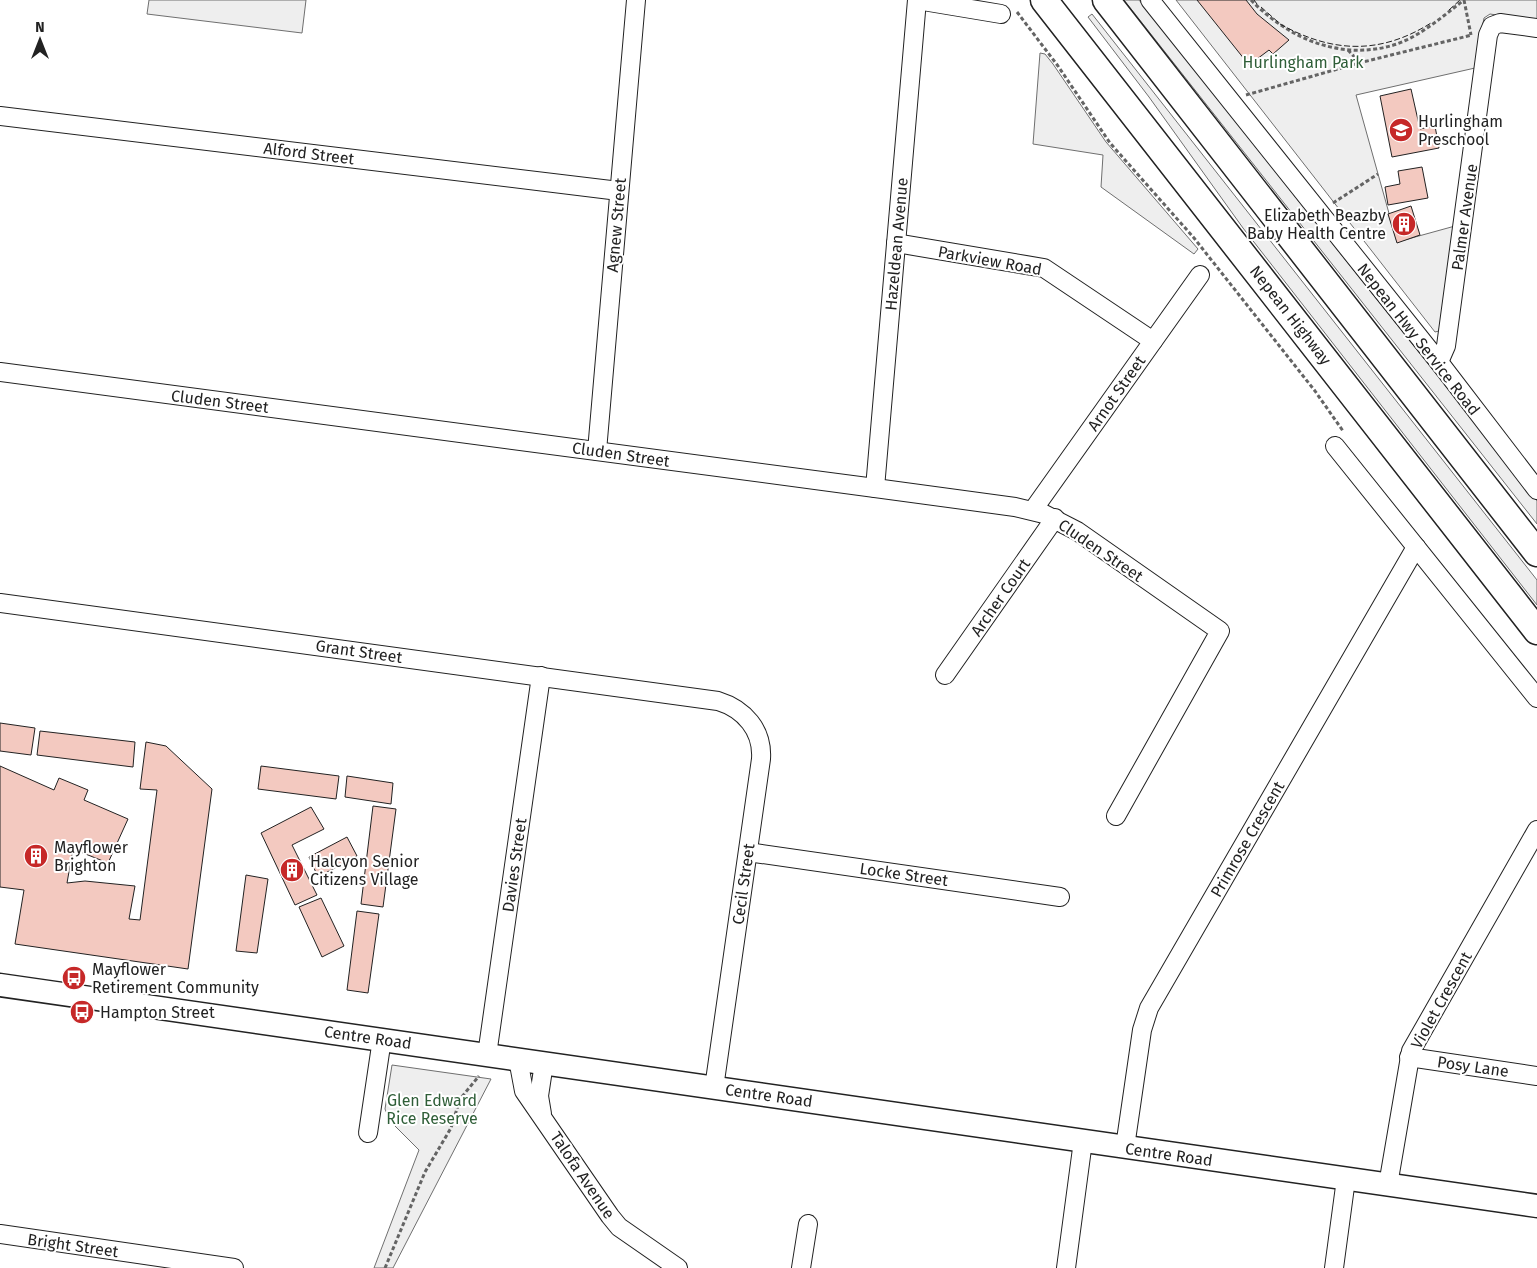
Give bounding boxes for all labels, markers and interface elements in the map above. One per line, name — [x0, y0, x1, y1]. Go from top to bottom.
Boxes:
north arrow — [15, 15, 65, 65]
text: N — [35, 19, 45, 36]
park label: Hurlingham Park — [1243, 53, 1364, 72]
place label: Hurlingham Preschool — [1418, 112, 1503, 149]
school or university icon: Hurlingham Preschool — [1388, 117, 1414, 143]
street label: Alford Street — [262, 139, 356, 169]
street label: Palmer Avenue — [1448, 162, 1481, 272]
street label: Agnew Street — [603, 177, 630, 273]
street label: Hazeldean Avenue — [881, 177, 912, 311]
place label: Elizabeth Beazby Baby Health Centre — [1247, 206, 1386, 243]
building icon: Elizabeth Beazby Baby Health Centre — [1391, 211, 1417, 237]
street label: Parkview Road — [936, 242, 1043, 279]
street label: Nepean Hwy Service Road — [1353, 260, 1484, 419]
street label: Nepean Highway — [1246, 262, 1335, 369]
street label: Arnot Street — [1084, 352, 1149, 435]
street label: Cluden Street — [170, 386, 270, 417]
street label: Cluden Street — [571, 438, 671, 471]
street label: Cluden Street — [1055, 515, 1147, 586]
street label: Archer Court — [967, 555, 1034, 640]
street label: Grant Street — [314, 636, 404, 667]
street label: Primrose Crescent — [1207, 778, 1288, 901]
street label: Davies Street — [498, 817, 531, 913]
place label: Mayflower Brighton — [54, 838, 129, 875]
street label: Cecil Street — [728, 842, 759, 926]
building icon: Mayflower Brighton — [23, 843, 49, 869]
place label: Halcyon Senior Citizens Village — [310, 852, 420, 889]
building icon: Halcyon Senior Citizens Village — [279, 857, 305, 883]
street label: Locke Street — [859, 859, 950, 890]
street label: Violet Crescent — [1407, 948, 1476, 1052]
place label: Mayflower Retirement Community — [92, 960, 259, 997]
bus stop icon: Mayflower Retirement Community — [61, 965, 87, 991]
bus stop icon: Hampton Street — [69, 999, 95, 1025]
place label: Hampton Street — [100, 1003, 215, 1022]
street label: Centre Road — [323, 1022, 413, 1053]
street label: Posy Lane — [1436, 1052, 1510, 1081]
street label: Centre Road — [724, 1080, 814, 1111]
park label: Glen Edward Rice Reserve — [386, 1091, 478, 1128]
street label: Talofa Avenue — [546, 1128, 619, 1222]
street label: Centre Road — [1124, 1139, 1214, 1170]
street label: Bright Street — [26, 1230, 120, 1261]

